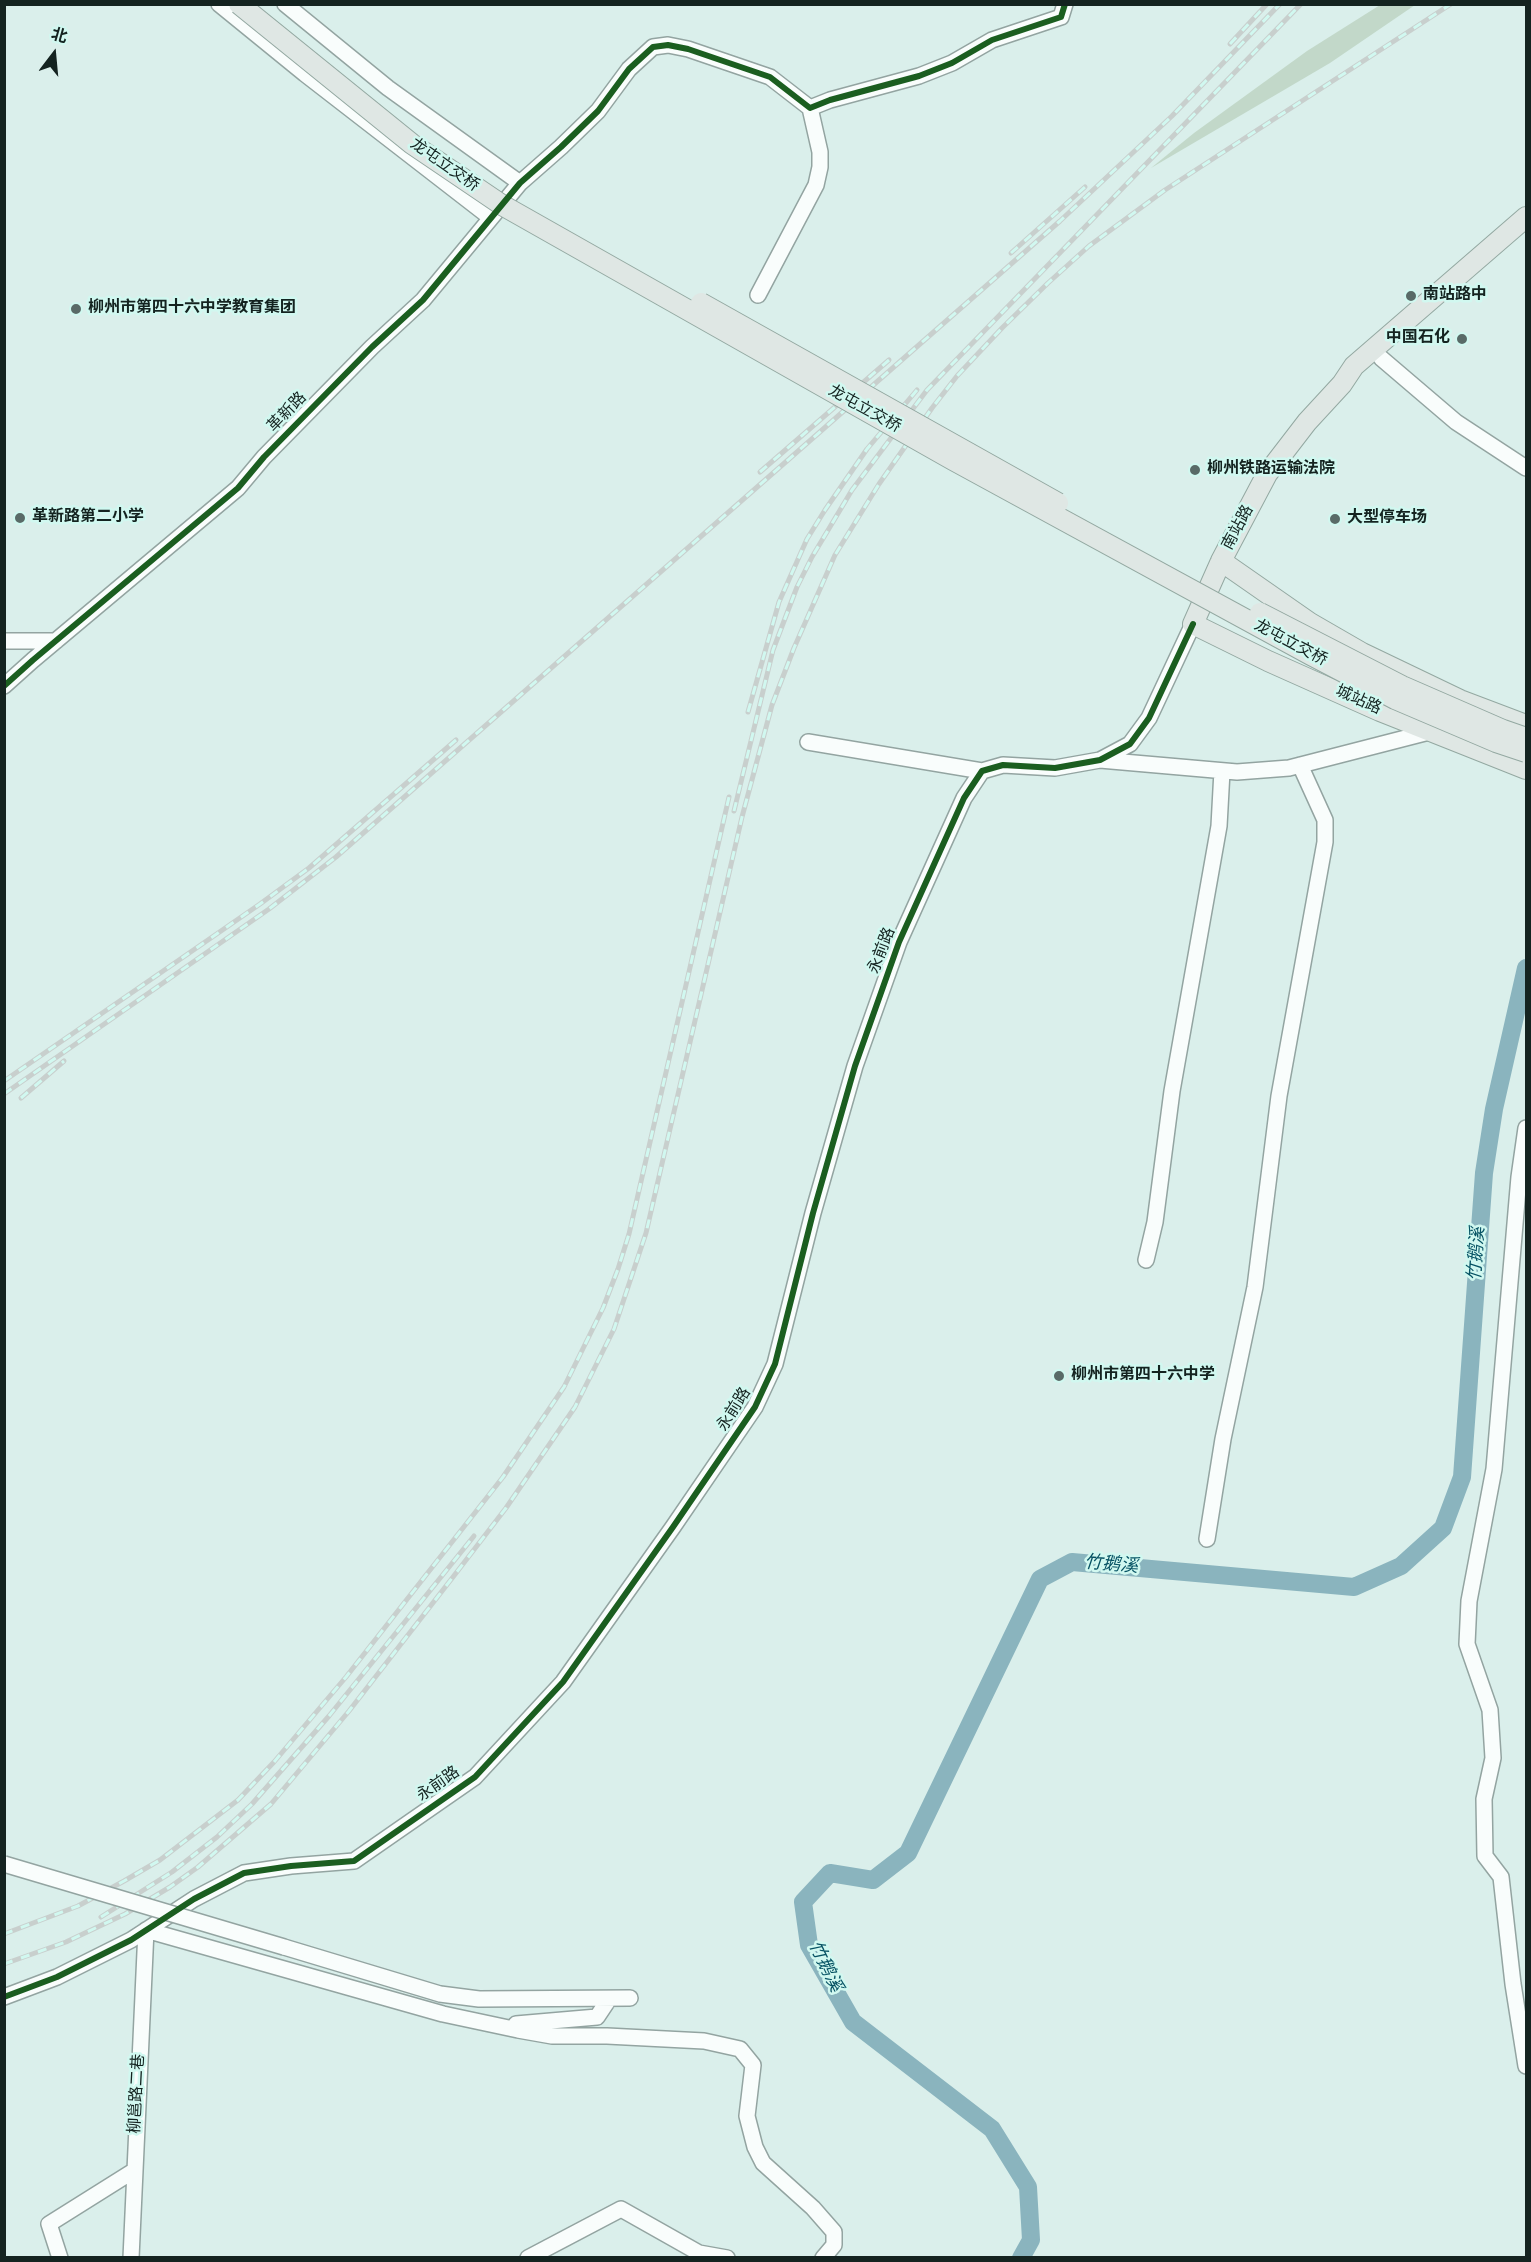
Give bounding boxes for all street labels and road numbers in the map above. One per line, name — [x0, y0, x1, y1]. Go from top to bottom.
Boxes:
street label: 龙屯立交桥 — [406, 135, 482, 197]
street label: 龙屯立交桥 — [824, 382, 904, 438]
street label: 革新路 — [264, 389, 312, 437]
street label: 南站路 — [1219, 502, 1259, 554]
street label: 龙屯立交桥 — [1250, 617, 1330, 671]
street label: 城站路 — [1332, 682, 1384, 720]
street label: 永前路 — [865, 925, 901, 977]
street label: 永前路 — [714, 1385, 756, 1435]
street label: 永前路 — [414, 1763, 464, 1807]
street label: 柳邕路二巷 — [126, 2054, 150, 2134]

